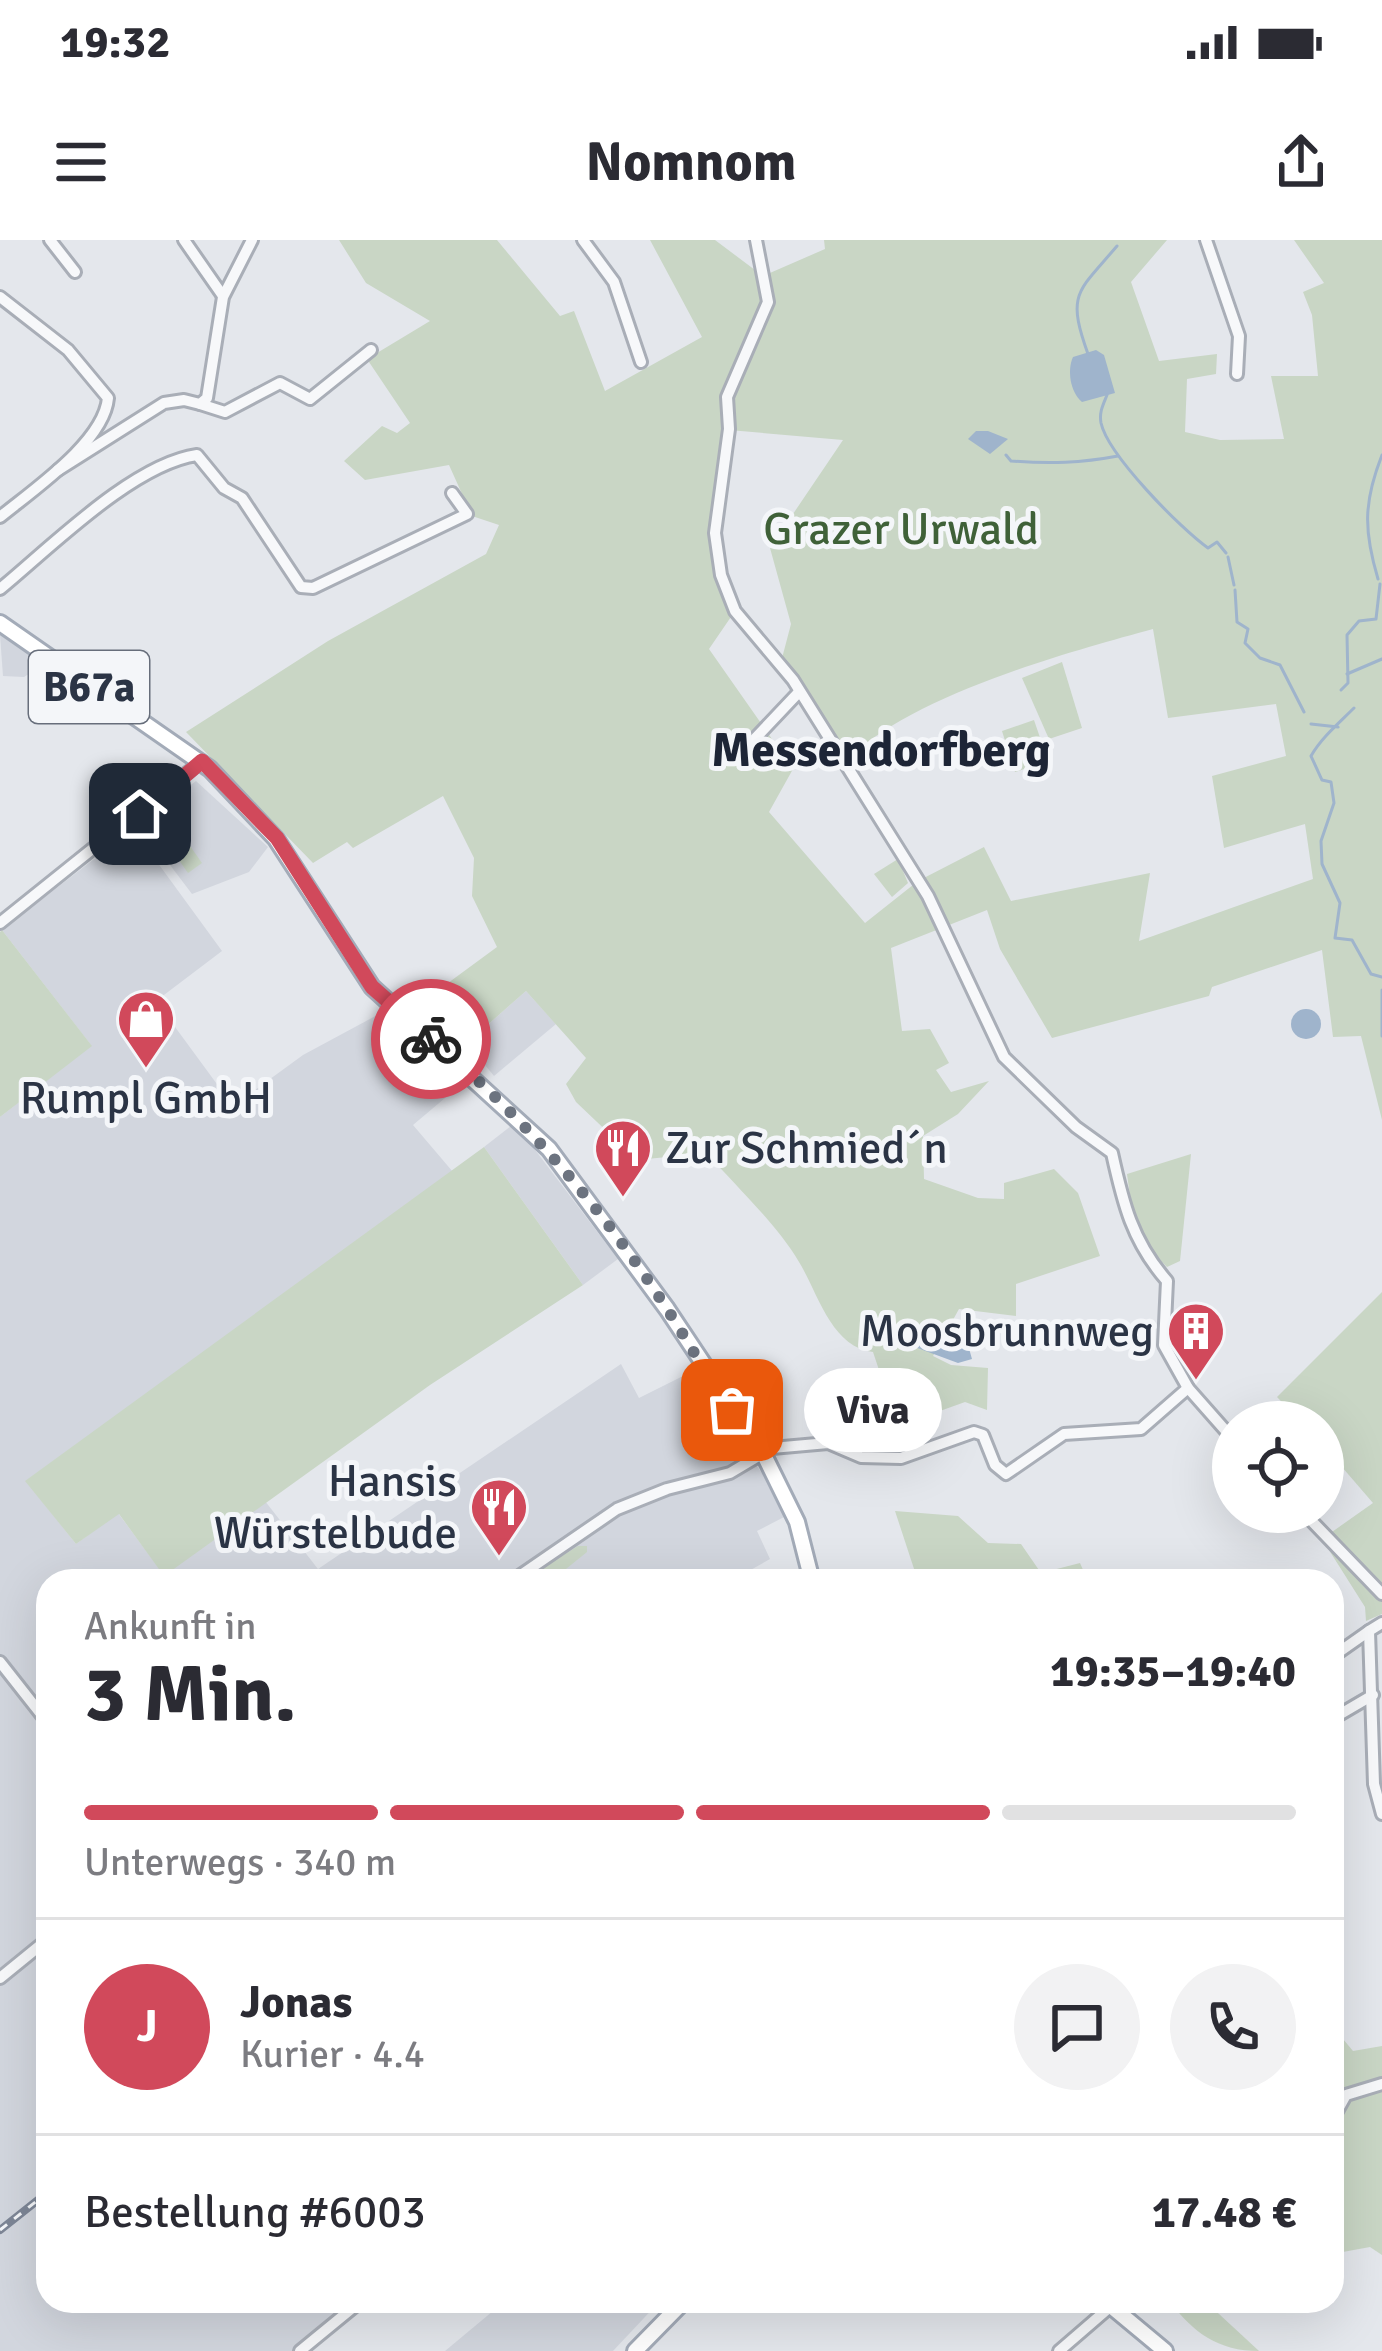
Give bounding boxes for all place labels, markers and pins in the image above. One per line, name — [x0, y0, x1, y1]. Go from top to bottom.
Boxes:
pin — [89, 763, 191, 865]
shop icon: Rumpl GmbH — [115, 988, 177, 1070]
place label: Rumpl GmbH — [20, 1071, 272, 1126]
restaurant icon: Zur Schmied´n — [592, 1117, 654, 1199]
place label: Zur Schmied´n — [665, 1121, 948, 1176]
building icon: Moosbrunnweg — [1165, 1300, 1227, 1382]
place label: Moosbrunnweg — [860, 1304, 1154, 1359]
pin — [681, 1359, 783, 1461]
callout: Viva — [804, 1368, 942, 1452]
place label: Hansis Würstelbude — [214, 1454, 457, 1561]
restaurant icon: Hansis Würstelbude — [468, 1476, 530, 1558]

